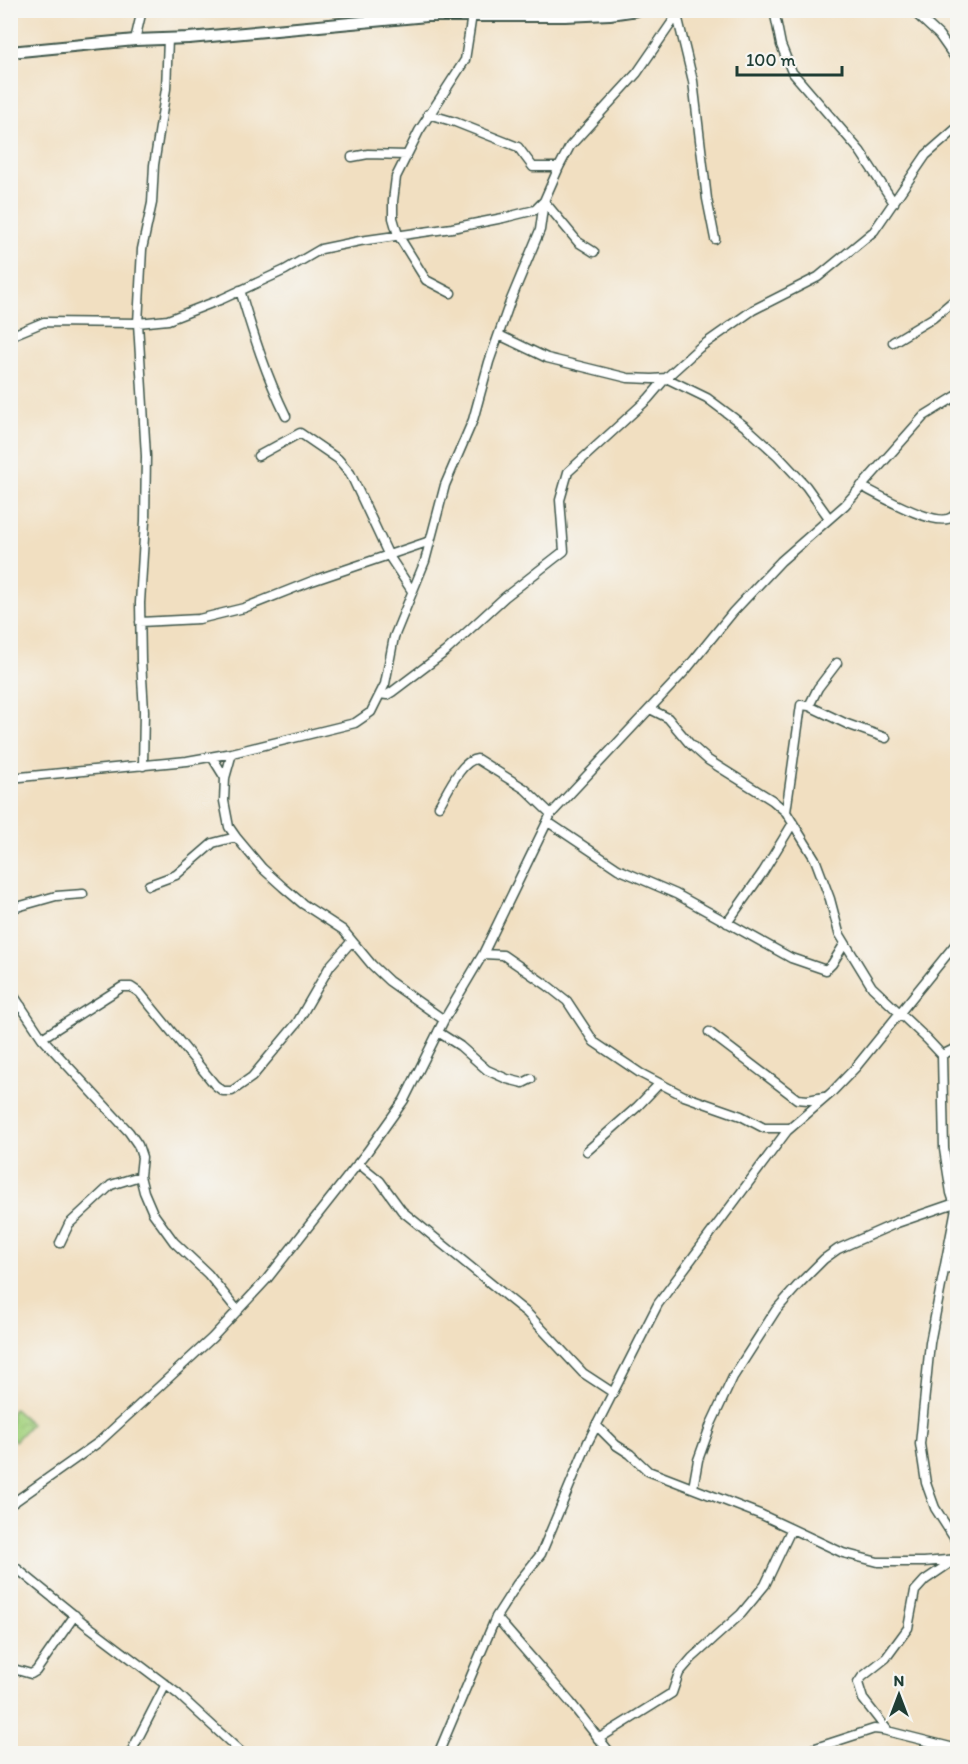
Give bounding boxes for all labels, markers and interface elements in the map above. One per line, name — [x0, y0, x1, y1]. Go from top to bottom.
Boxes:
scale bar — [737, 39, 842, 77]
text: 100 m — [746, 49, 796, 71]
north arrow — [869, 1665, 929, 1725]
text: N — [894, 1671, 904, 1690]

